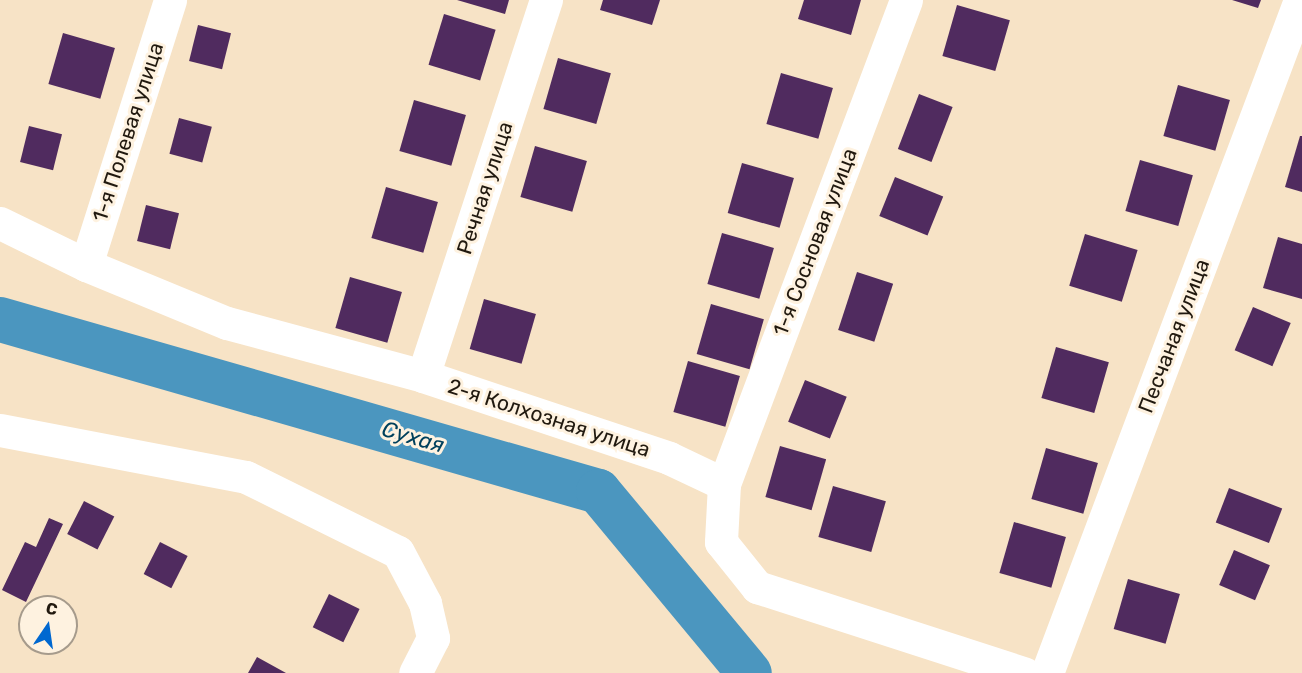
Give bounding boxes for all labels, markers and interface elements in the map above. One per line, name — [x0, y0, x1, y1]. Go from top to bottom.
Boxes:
street label: 1-я Полевая улица — [87, 39, 169, 225]
street label: Речная улица — [452, 118, 518, 258]
street label: 1-я Сосновая улица — [768, 145, 862, 339]
street label: Песчаная улица — [1133, 255, 1215, 417]
street label: 2-я Колхозная улица — [445, 373, 653, 463]
water label: Сухая — [379, 416, 447, 458]
north arrow — [18, 595, 78, 655]
text: С — [44, 598, 59, 619]

